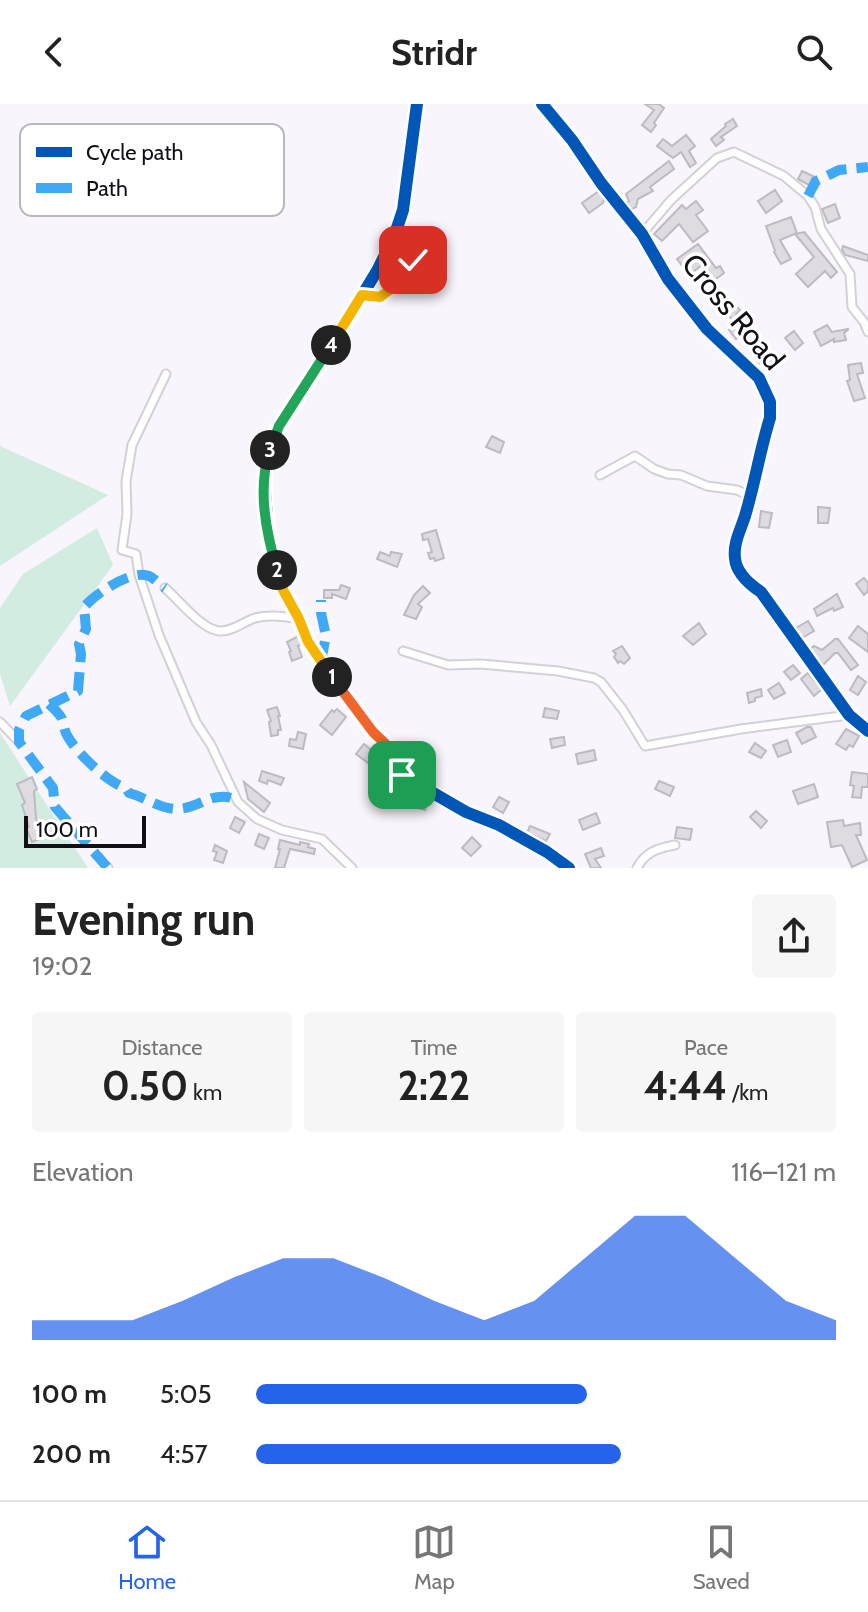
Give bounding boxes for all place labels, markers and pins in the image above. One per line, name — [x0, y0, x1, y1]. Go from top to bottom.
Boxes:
pin — [379, 226, 447, 294]
pin: 4 — [311, 325, 351, 365]
pin: 3 — [250, 430, 290, 470]
pin: 2 — [257, 550, 297, 590]
pin: 1 — [312, 657, 352, 697]
pin — [368, 741, 436, 809]

